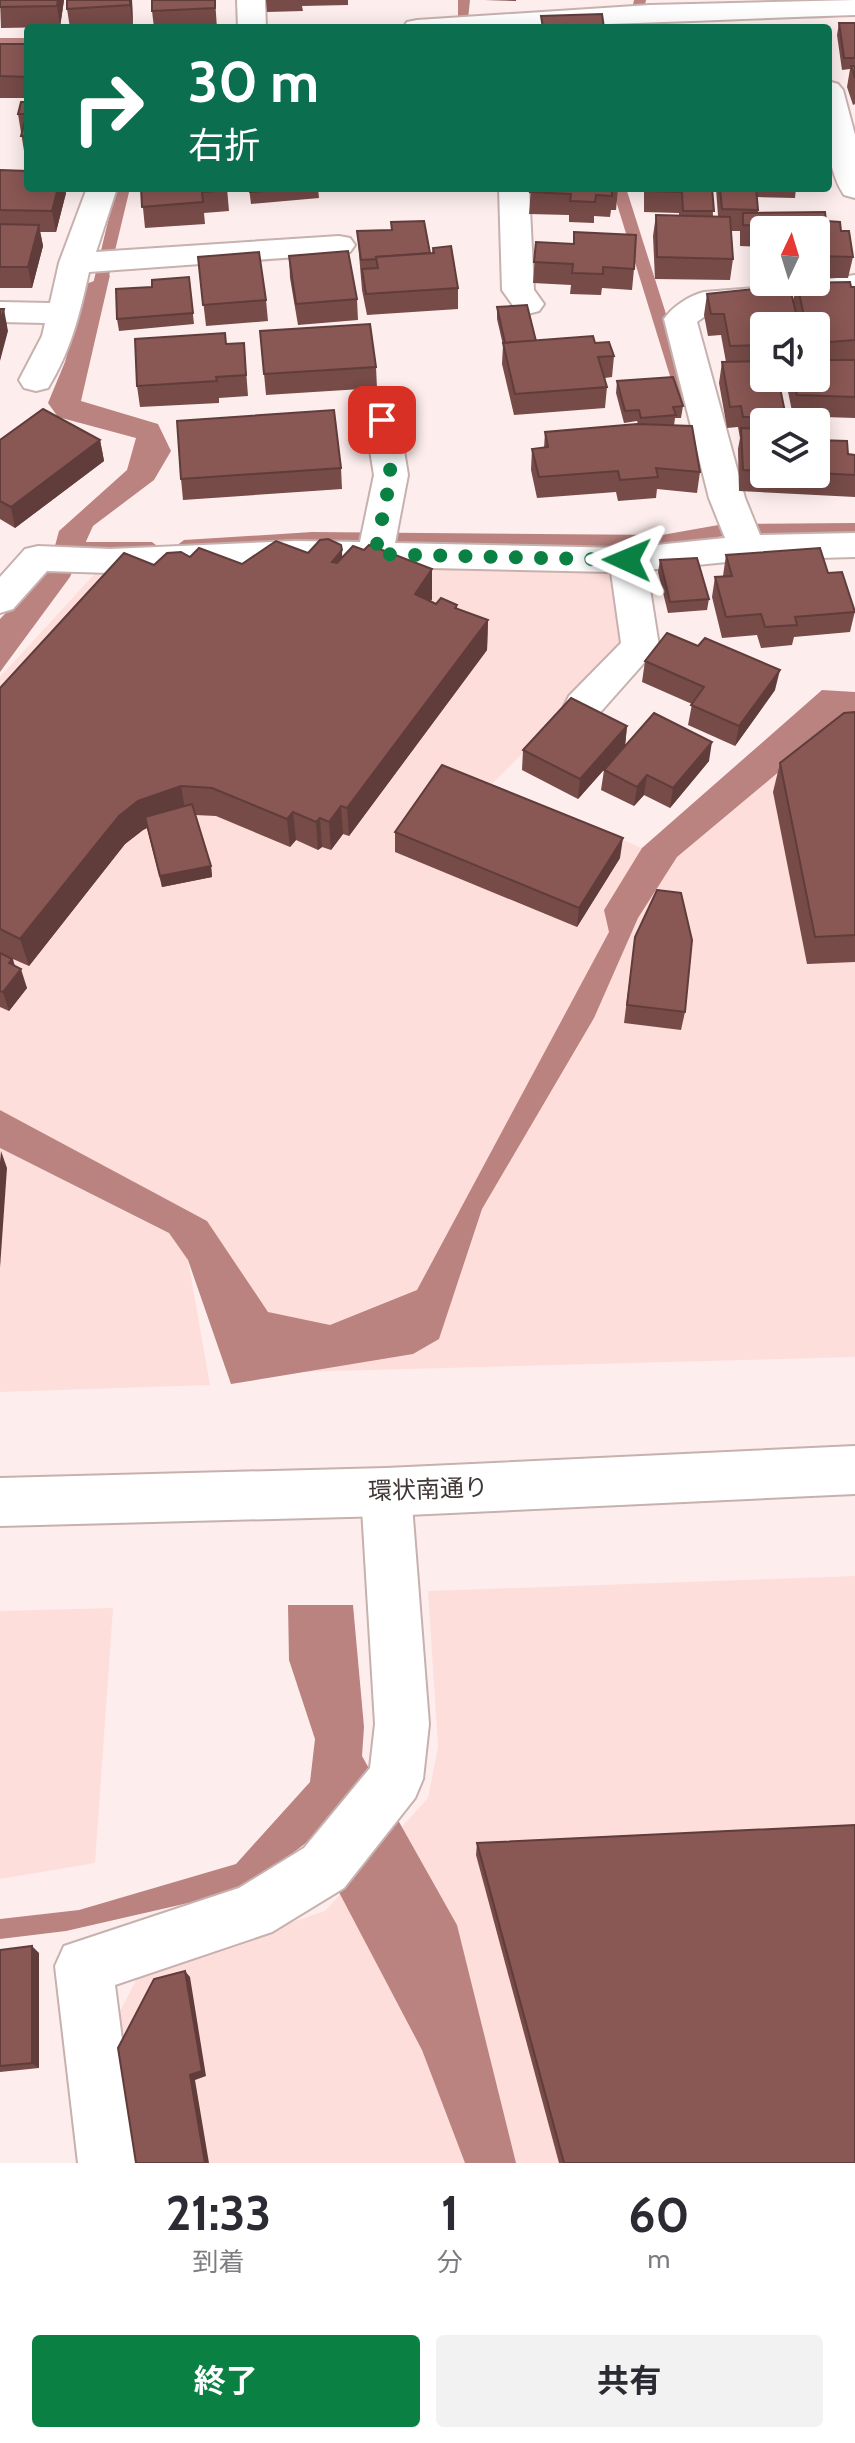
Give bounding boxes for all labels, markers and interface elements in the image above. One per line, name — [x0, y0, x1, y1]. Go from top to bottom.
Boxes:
text: 30 m — [188, 48, 319, 116]
icon: right — [56, 56, 160, 160]
text: 右折 — [188, 123, 260, 167]
north arrow — [750, 216, 830, 296]
map controls — [750, 216, 830, 488]
button: sound — [750, 312, 830, 392]
pin — [348, 386, 416, 454]
icon: arrive — [360, 398, 404, 442]
button: layers — [750, 408, 830, 488]
position arrow — [585, 518, 669, 602]
street label: 環状南通り — [368, 1472, 488, 1506]
text: 21:33 — [166, 2184, 271, 2242]
text: 1 — [441, 2184, 459, 2242]
text: 60 — [628, 2186, 689, 2244]
text: m — [647, 2243, 670, 2275]
text: 到着 — [192, 2246, 244, 2278]
text: 分 — [437, 2246, 463, 2278]
button: 終了 — [32, 2335, 420, 2427]
button: 共有 — [436, 2335, 823, 2427]

